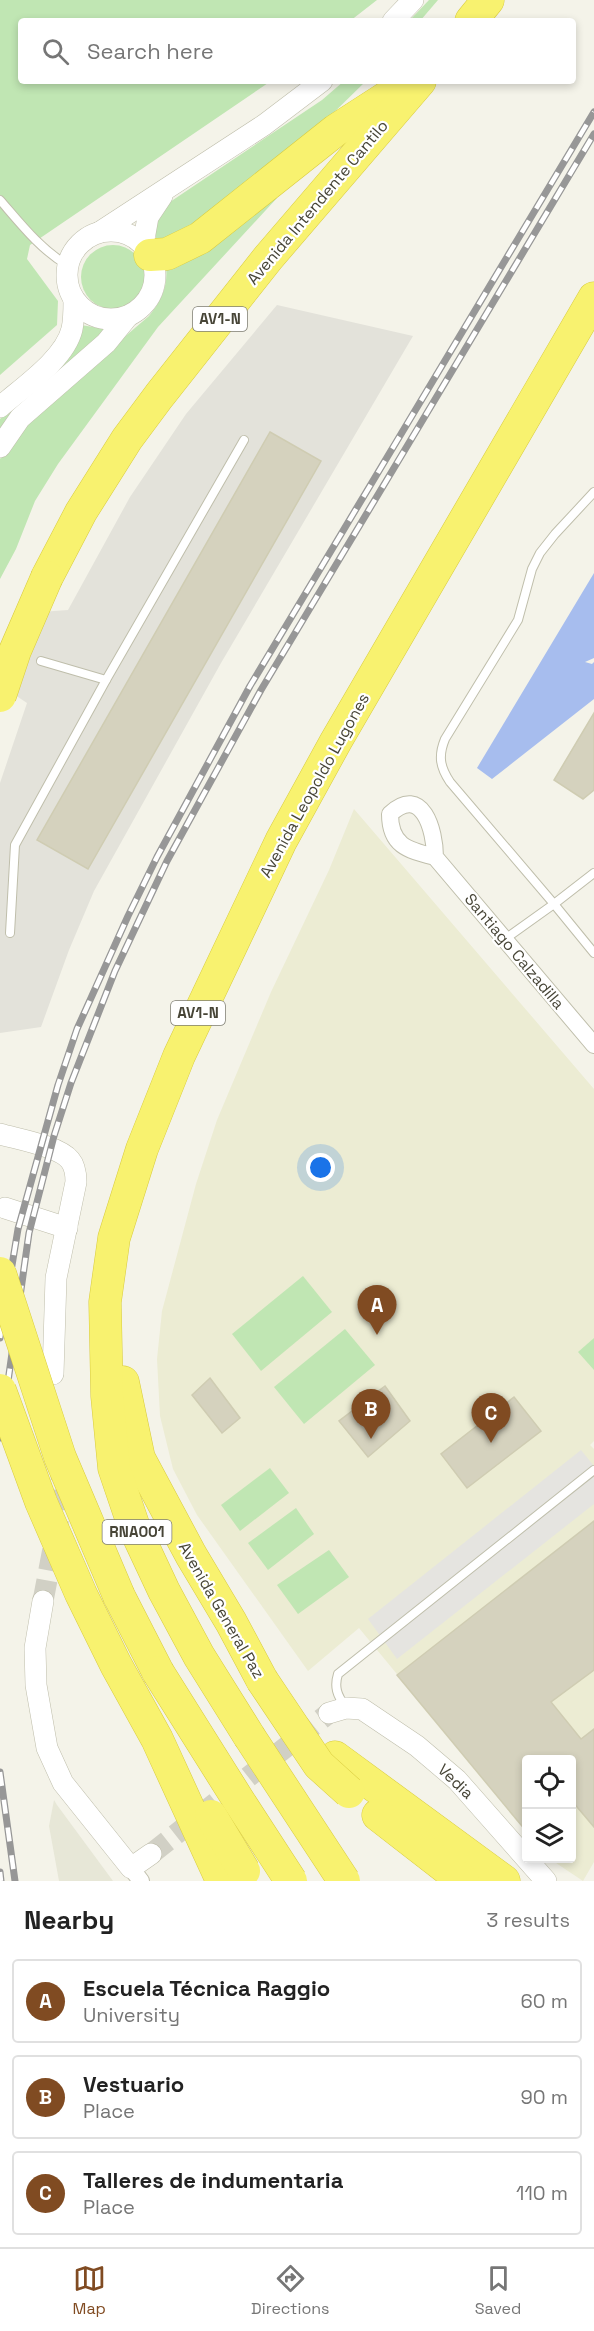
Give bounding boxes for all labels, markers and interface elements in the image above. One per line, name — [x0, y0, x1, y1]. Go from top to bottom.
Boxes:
search box — [18, 18, 576, 84]
icon: search — [39, 35, 72, 68]
text: Search here — [87, 37, 214, 65]
street label: Avenida Intendente Cantilo — [242, 116, 393, 289]
road number: AV1-N — [193, 307, 247, 331]
street label: Avenida Leopoldo Lugones — [255, 689, 374, 881]
street label: Santiago Calzadilla — [460, 889, 569, 1014]
road number: AV1-N — [171, 1001, 225, 1025]
your location — [306, 1153, 335, 1182]
pin: A — [358, 1286, 397, 1335]
pin: B — [352, 1390, 391, 1439]
pin: C — [472, 1394, 510, 1443]
road number: RNA001 — [102, 1520, 172, 1544]
street label: Avenida General Paz — [174, 1538, 269, 1682]
map controls — [522, 1755, 576, 1863]
button: locate — [522, 1755, 576, 1809]
street label: Vedia — [433, 1759, 478, 1804]
button: layers — [522, 1809, 576, 1863]
text: Nearby — [24, 1903, 114, 1937]
text: 3 results — [486, 1907, 570, 1933]
text: Escuela Técnica Raggio — [83, 1974, 330, 2002]
text: A — [39, 1988, 52, 2014]
text: 60 m — [521, 1988, 568, 2014]
text: University — [83, 2002, 180, 2028]
text: Vestuario — [83, 2070, 184, 2098]
text: B — [39, 2084, 52, 2110]
text: 90 m — [521, 2084, 568, 2110]
text: Place — [83, 2098, 135, 2124]
text: Talleres de indumentaria — [83, 2166, 343, 2194]
text: C — [39, 2180, 52, 2206]
text: 110 m — [516, 2180, 568, 2206]
text: Place — [83, 2194, 135, 2220]
tab: Map — [73, 2262, 106, 2319]
tab: Directions — [251, 2262, 330, 2319]
tab: Saved — [475, 2262, 521, 2319]

